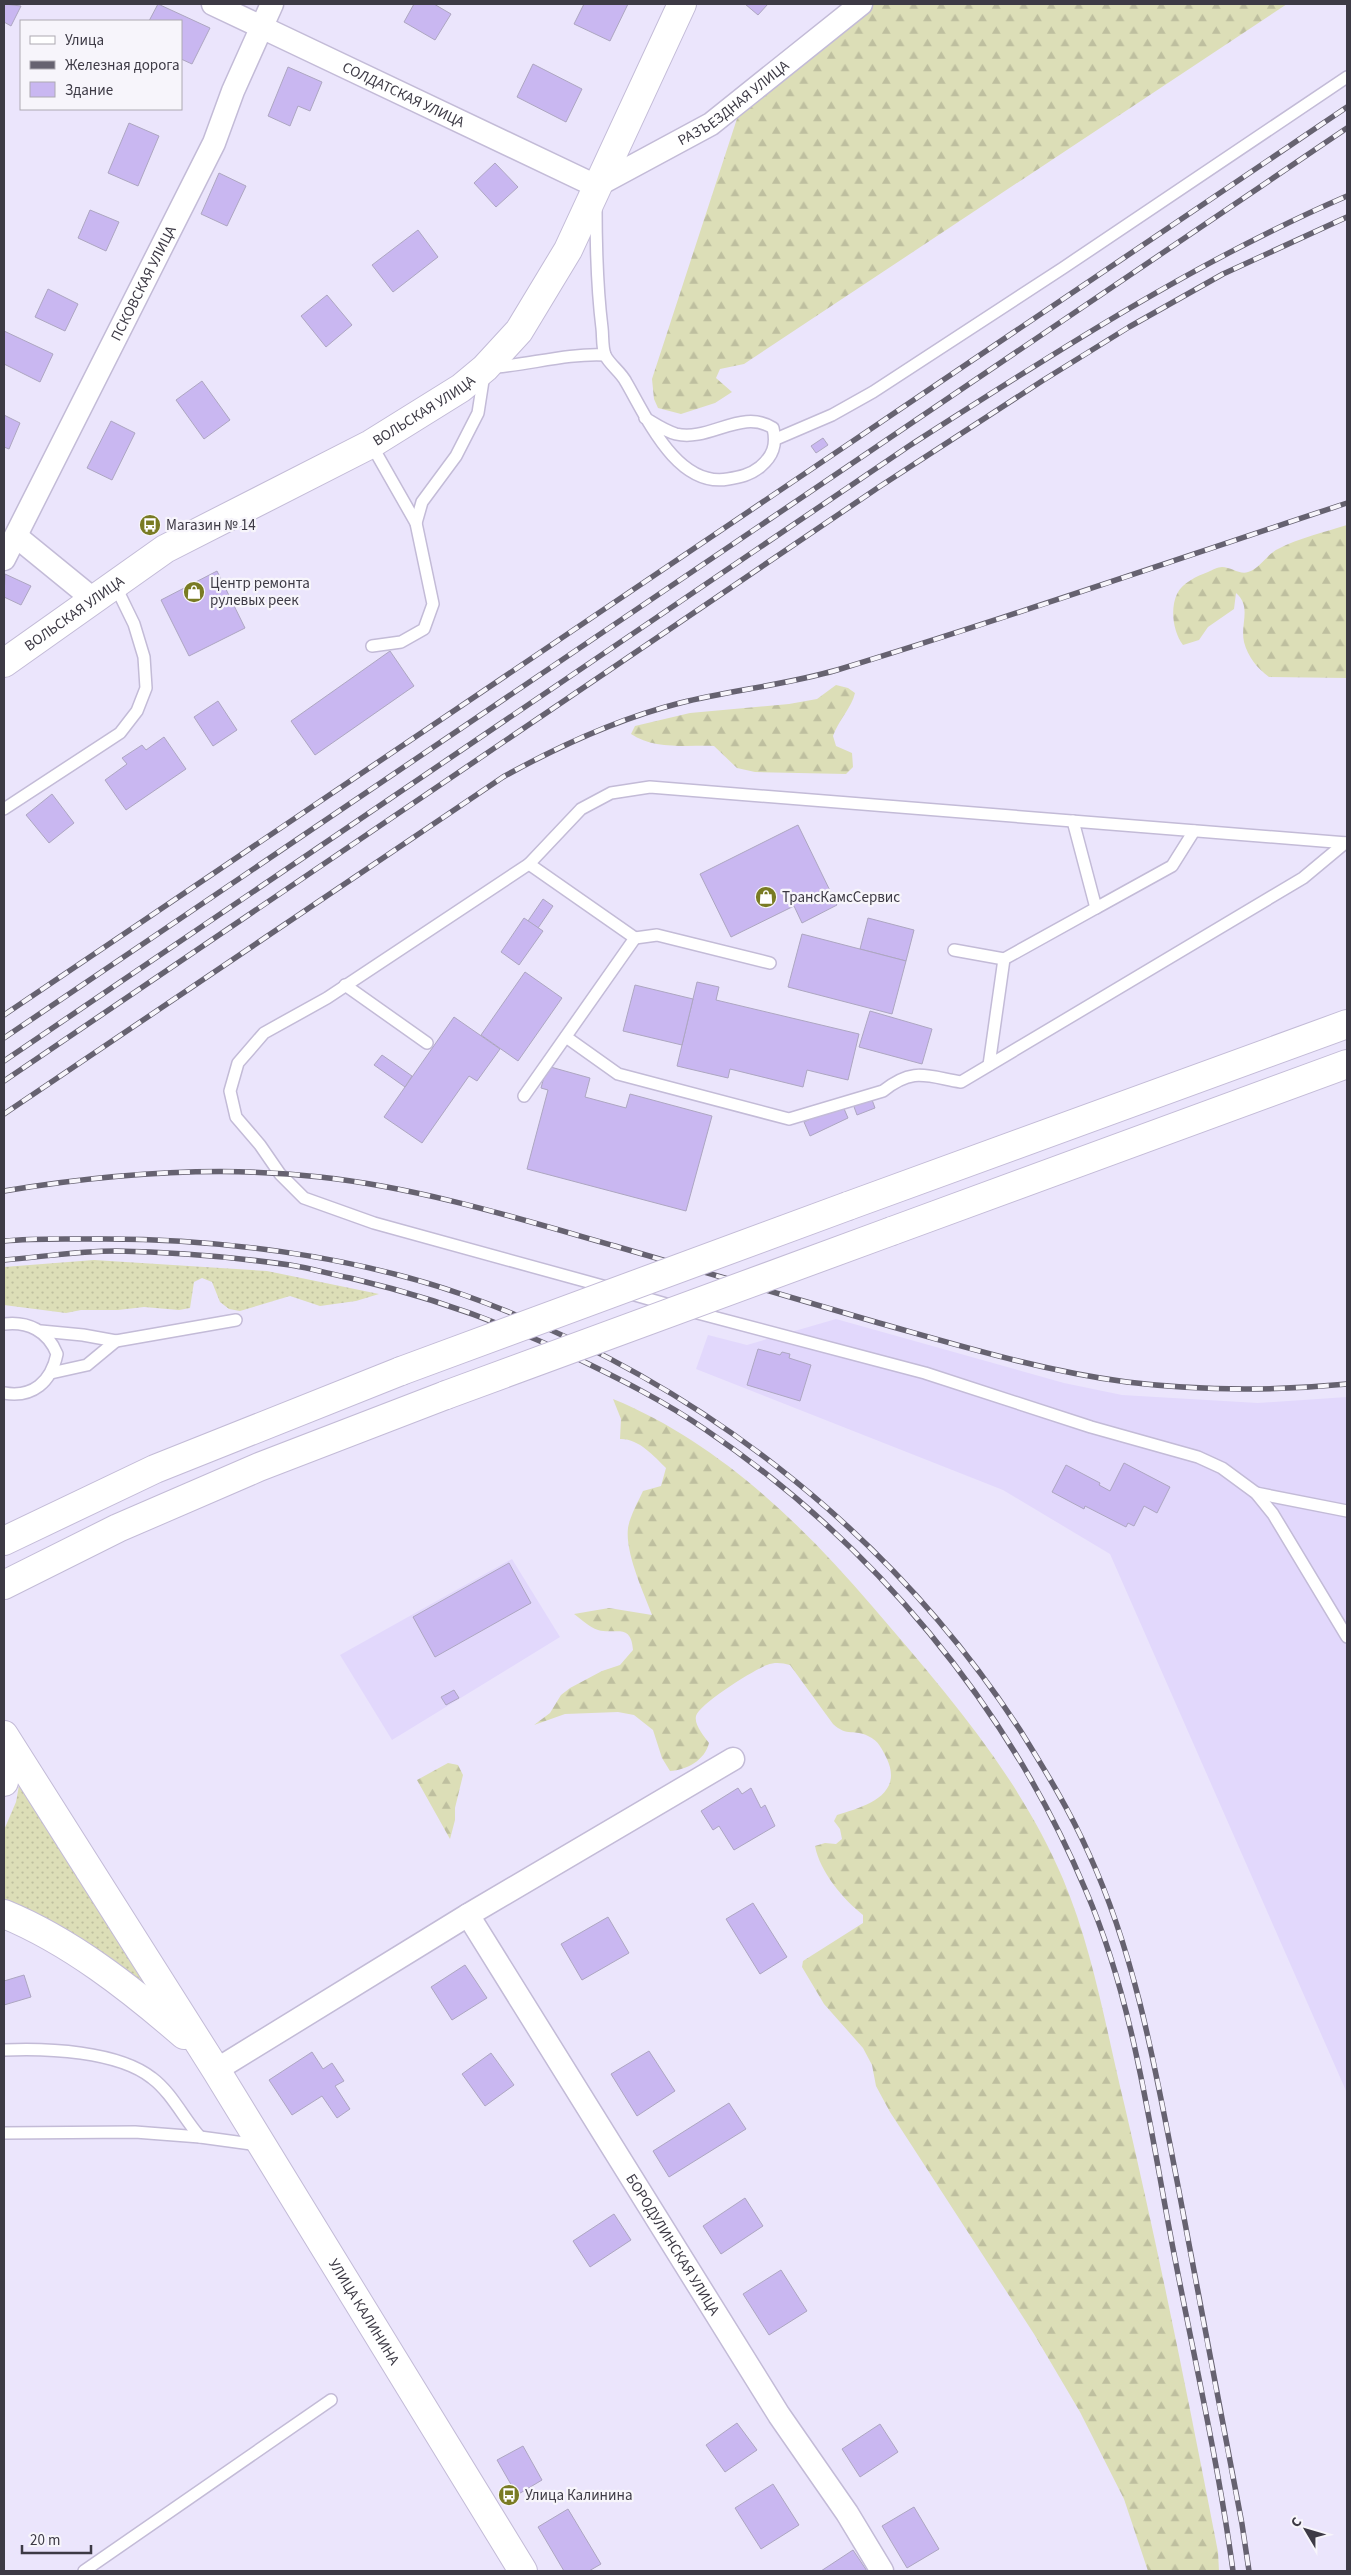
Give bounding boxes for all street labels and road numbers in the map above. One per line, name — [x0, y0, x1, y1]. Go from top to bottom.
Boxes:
street label: РАЗЪЕЗДНАЯ УЛИЦА — [674, 55, 794, 151]
street label: СОЛДАТСКАЯ УЛИЦА — [339, 57, 469, 133]
street label: ПСКОВСКАЯ УЛИЦА — [106, 221, 182, 345]
street label: ВОЛЬСКАЯ УЛИЦА — [369, 370, 481, 451]
street label: ВОЛЬСКАЯ УЛИЦА — [20, 571, 129, 656]
street label: БОРОДУЛИНСКАЯ УЛИЦА — [620, 2170, 725, 2320]
street label: УЛИЦА КАЛИНИНА — [323, 2255, 405, 2370]

